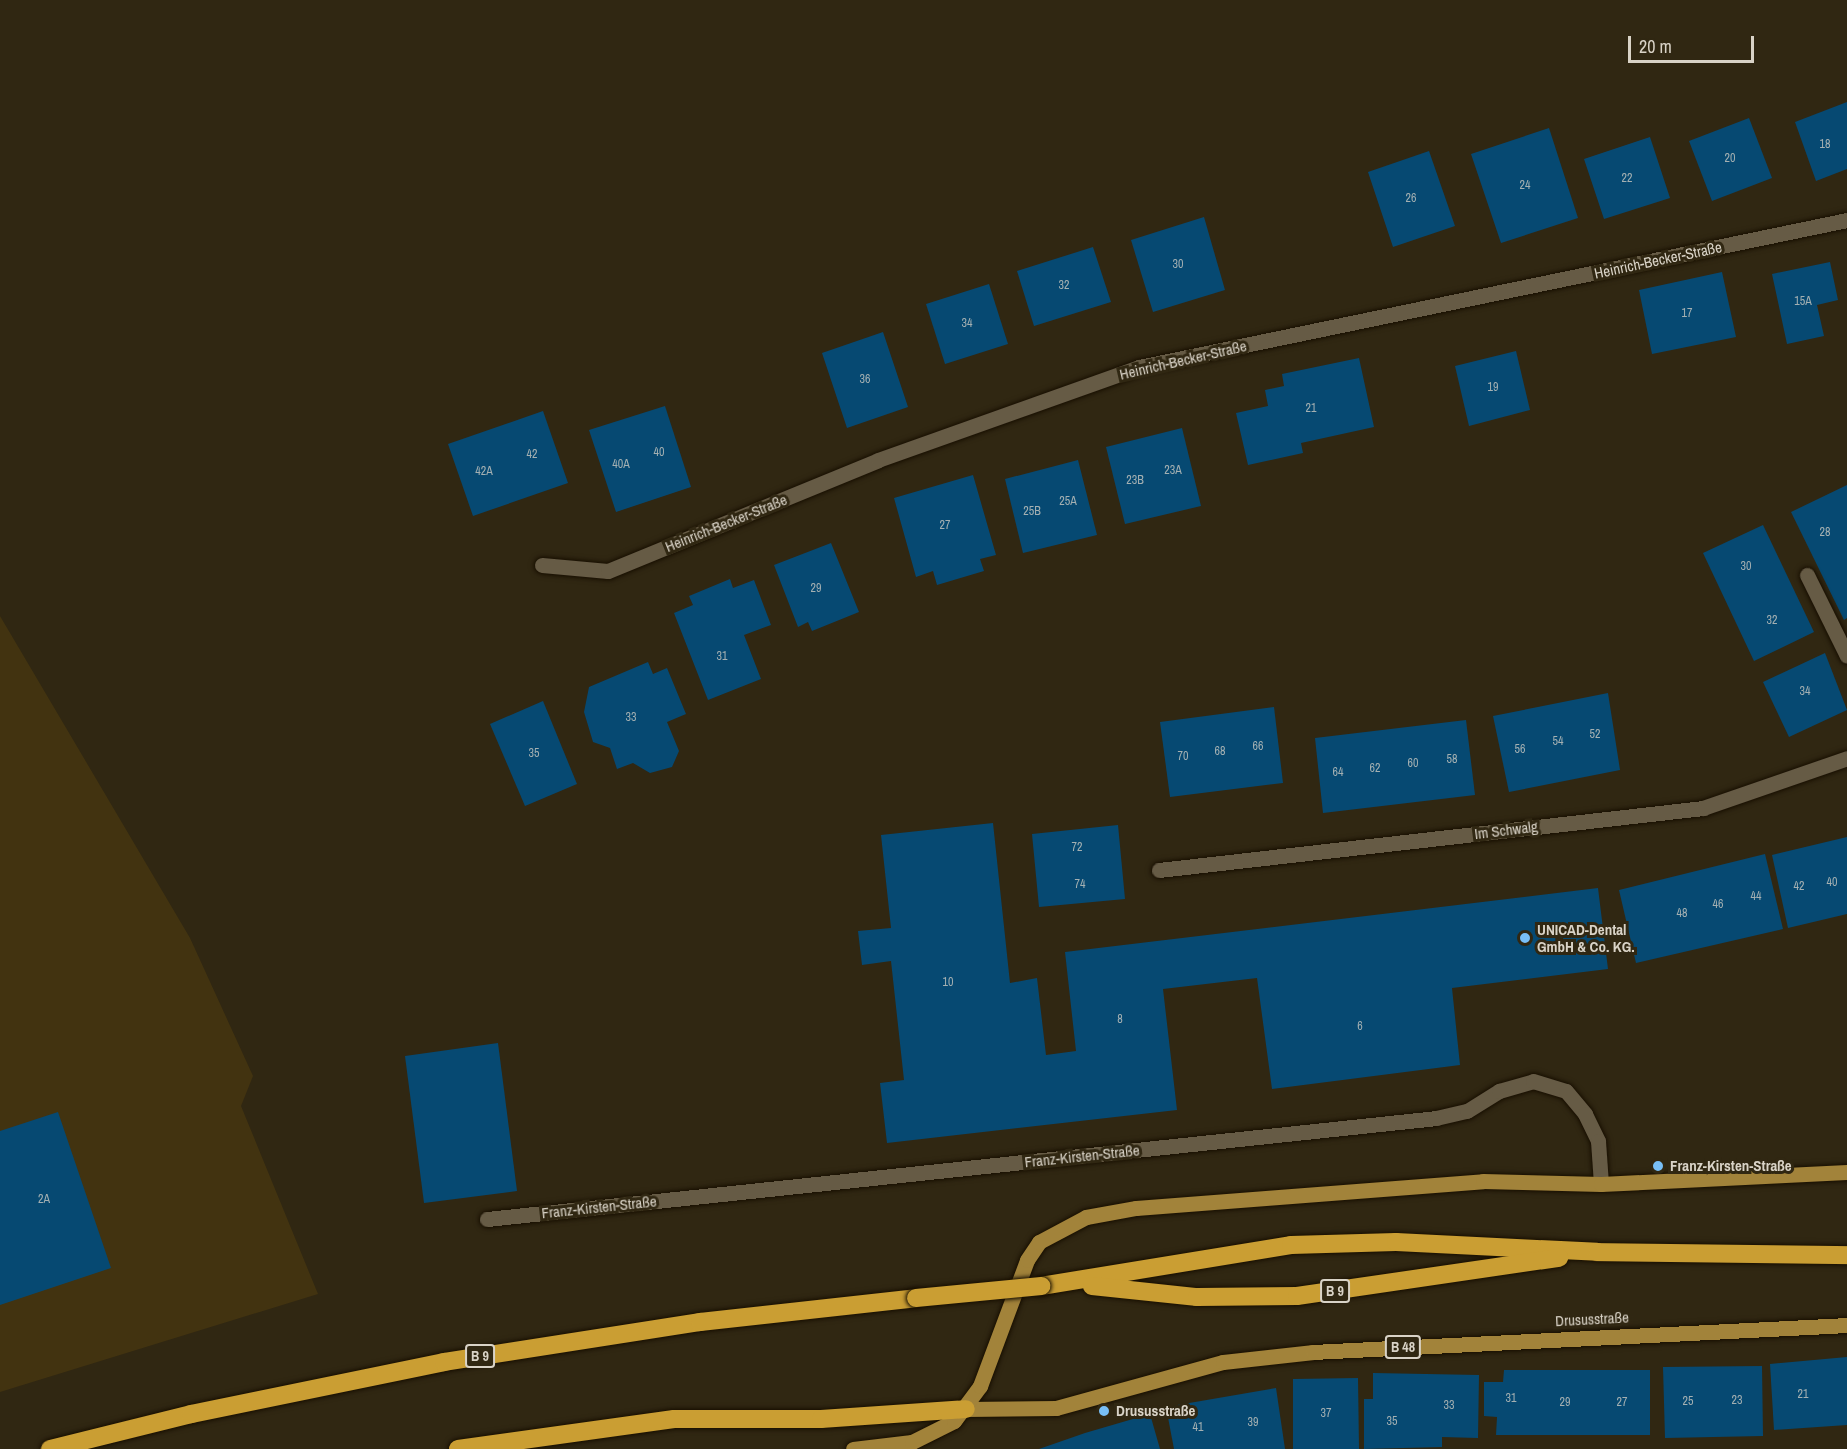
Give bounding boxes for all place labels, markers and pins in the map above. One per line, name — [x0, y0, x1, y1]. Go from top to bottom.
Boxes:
place label: UNICAD-Dental GmbH & Co. KG. — [1537, 920, 1635, 955]
marker: UNICAD-Dental GmbH & Co. KG. — [1518, 931, 1532, 945]
place label: Franz-Kirsten-Straße — [1670, 1157, 1792, 1175]
marker: Franz-Kirsten-Straße — [1651, 1159, 1665, 1173]
place label: Drususstraße — [1116, 1402, 1195, 1420]
marker: Drususstraße — [1097, 1404, 1111, 1418]

